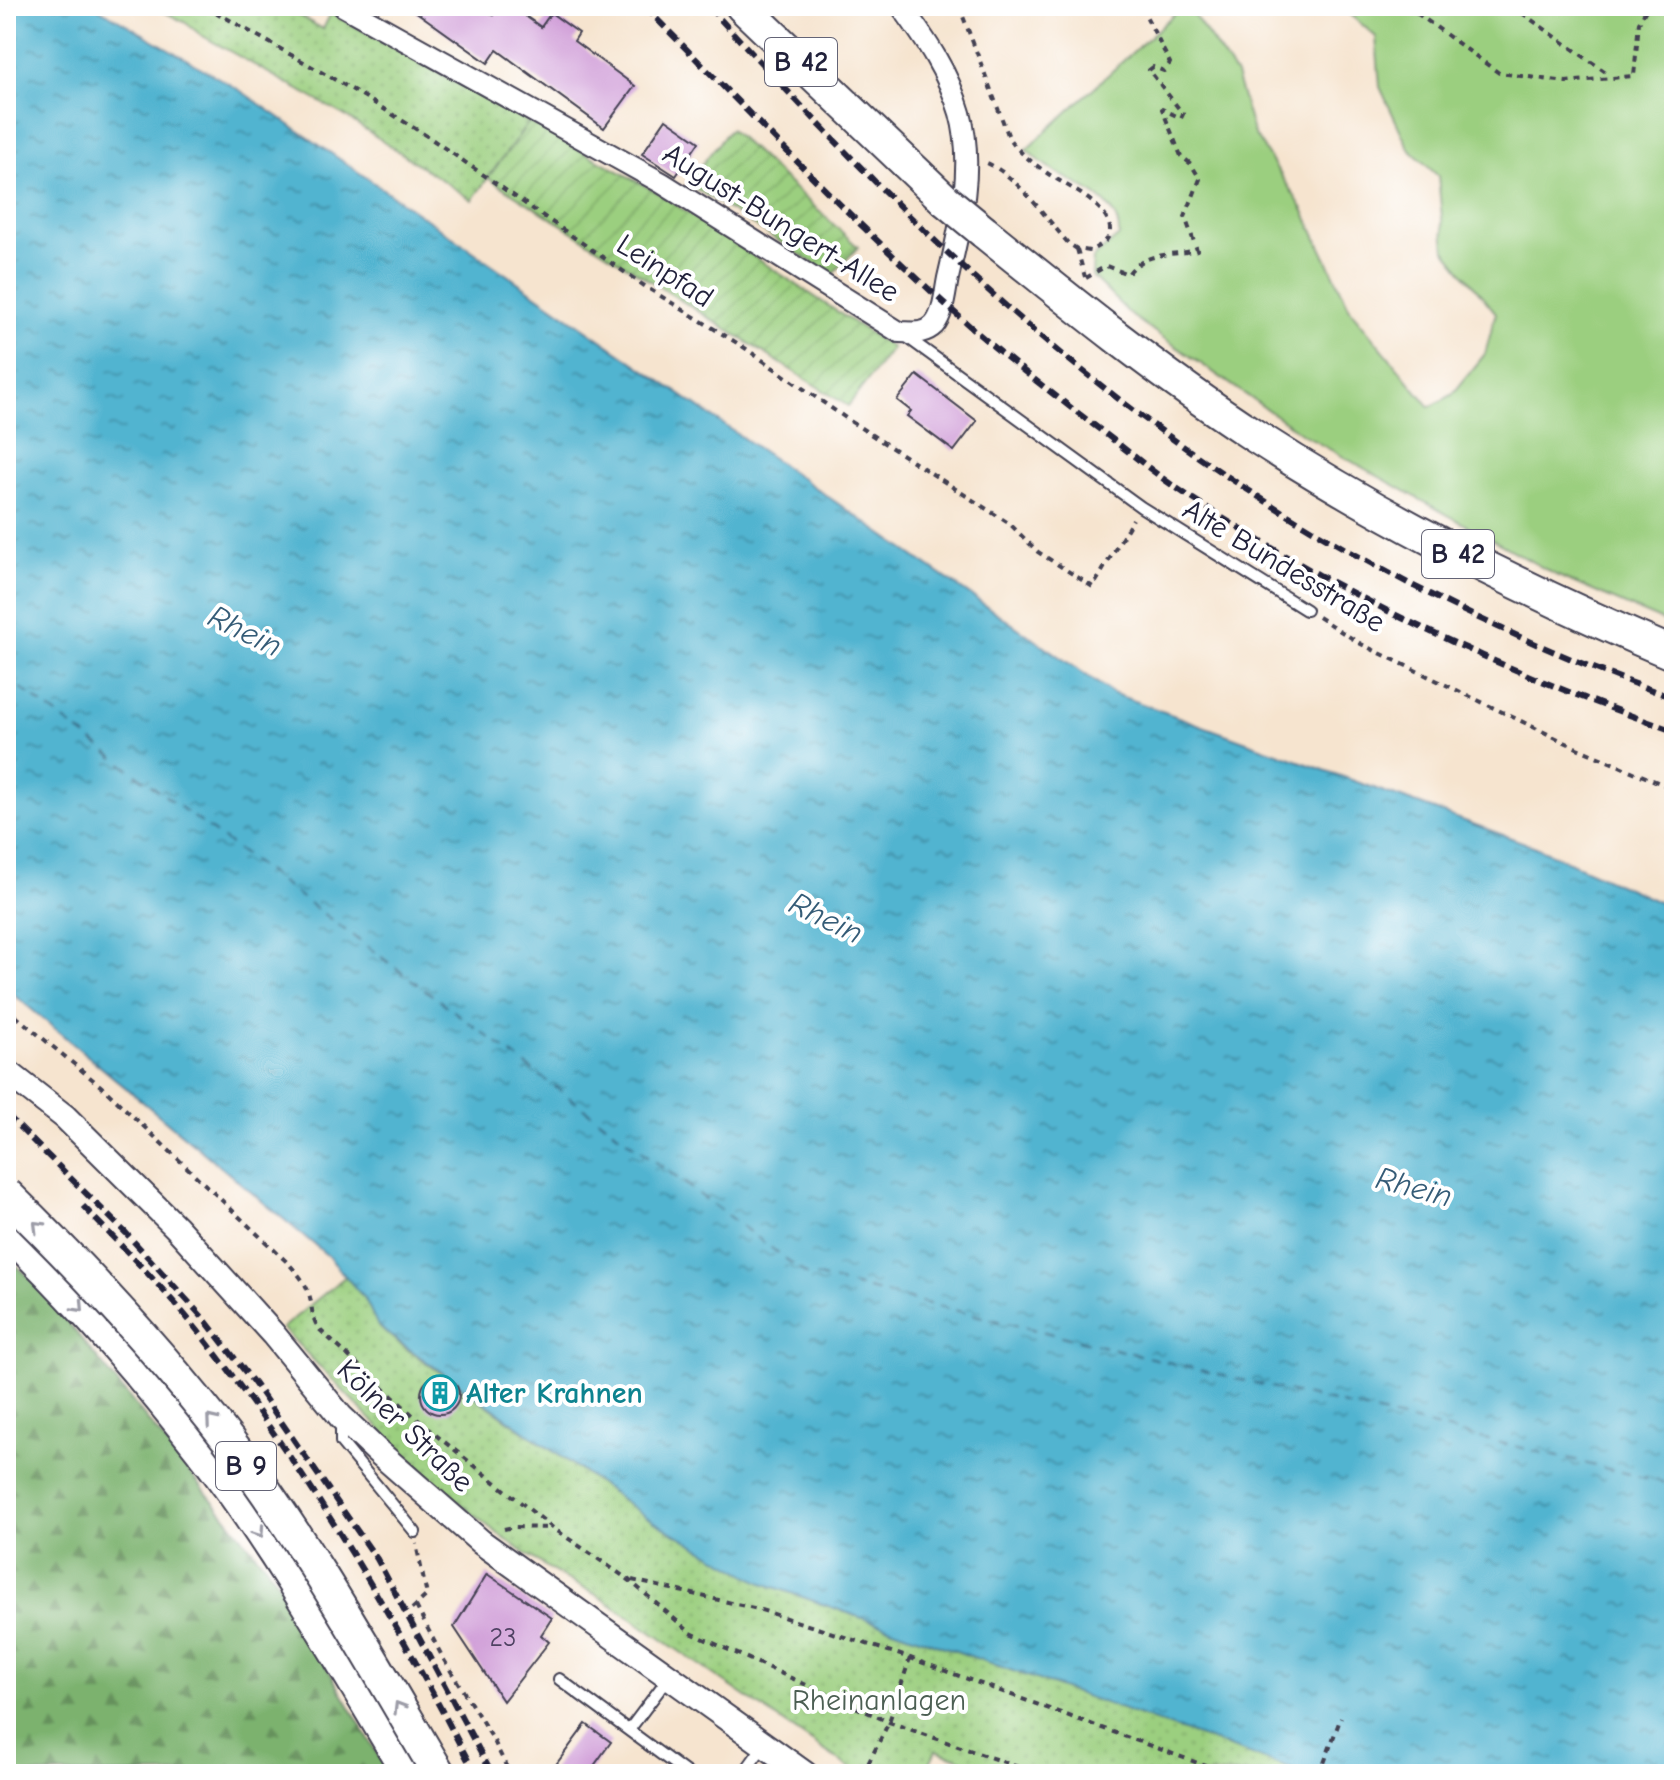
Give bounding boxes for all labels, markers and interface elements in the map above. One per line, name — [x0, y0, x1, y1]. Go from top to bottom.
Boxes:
road number: B 42 — [765, 38, 837, 86]
street label: August-Bungert-Allee — [656, 136, 906, 310]
street label: Leinpfad — [610, 227, 720, 315]
street label: Alte Bundesstraße — [1177, 492, 1391, 640]
road number: B 42 — [1422, 530, 1494, 578]
water label: Rhein — [202, 597, 288, 665]
water label: Rhein — [783, 884, 869, 952]
water label: Rhein — [1372, 1159, 1456, 1215]
one-way arrow — [33, 1221, 47, 1235]
one-way arrow — [70, 1298, 85, 1312]
street label: Kölner Straße — [330, 1352, 480, 1500]
building icon: Alter Krahnen — [421, 1374, 459, 1412]
place label: Alter Krahnen — [466, 1376, 643, 1411]
one-way arrow — [206, 1414, 221, 1429]
road number: B 9 — [216, 1442, 276, 1490]
one-way arrow — [249, 1523, 264, 1537]
house number: 23 — [490, 1623, 516, 1653]
park label: Rheinanlagen — [792, 1683, 966, 1718]
one-way arrow — [394, 1701, 409, 1716]

